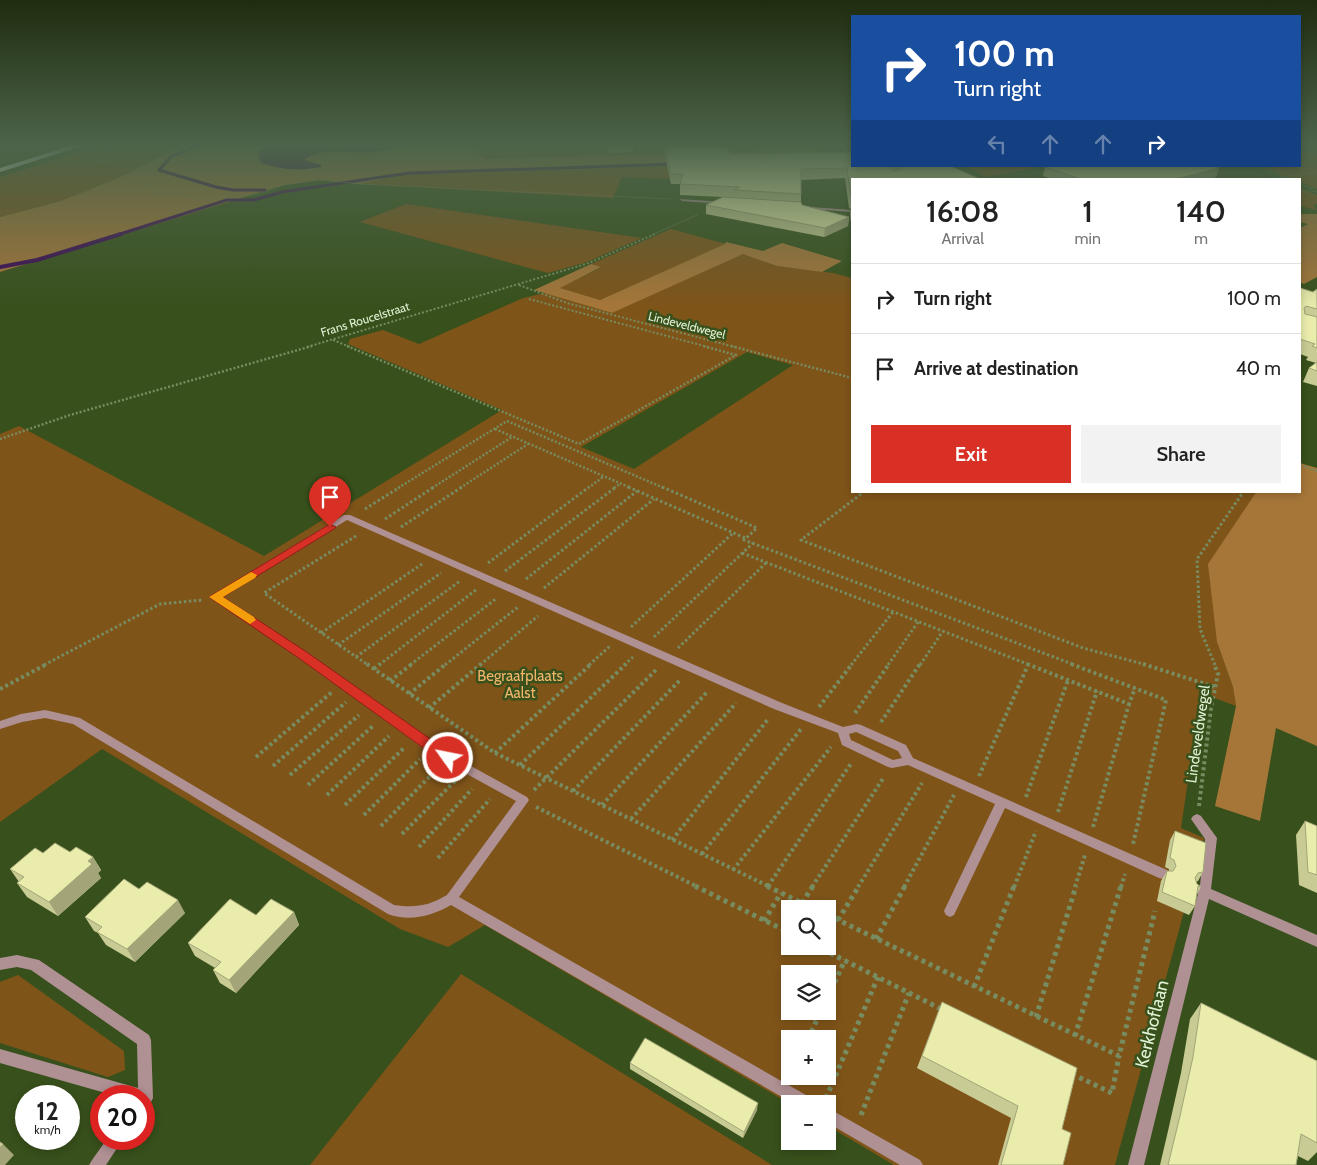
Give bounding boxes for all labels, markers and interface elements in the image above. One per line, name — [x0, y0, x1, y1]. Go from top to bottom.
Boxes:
text: 100 m — [954, 32, 1055, 75]
icon: right — [871, 35, 936, 100]
text: Turn right — [954, 75, 1041, 102]
icon: left — [983, 130, 1011, 158]
icon: ahead — [1036, 130, 1064, 158]
icon: ahead — [1089, 130, 1117, 158]
icon: right — [1142, 130, 1170, 158]
text: 16:08 — [926, 193, 999, 230]
text: 1 — [1082, 193, 1093, 230]
text: 140 — [1176, 193, 1226, 230]
text: Arrival — [941, 229, 984, 248]
text: min — [1074, 229, 1101, 248]
text: m — [1194, 229, 1208, 248]
icon: right — [871, 285, 899, 313]
text: Turn right — [914, 287, 992, 310]
text: 100 m — [1227, 287, 1281, 310]
street label: Frans Roucelstraat — [319, 298, 411, 340]
street label: Lindeveldwegel — [647, 308, 727, 342]
icon: arrive — [871, 355, 899, 383]
text: Arrive at destination — [914, 357, 1078, 380]
text: 40 m — [1236, 357, 1281, 380]
button: Exit — [871, 425, 1071, 483]
button: Share — [1081, 425, 1281, 483]
pin — [309, 476, 351, 527]
icon: arrive — [316, 483, 344, 511]
park label: Begraafplaats Aalst — [477, 667, 563, 702]
street label: Lindeveldwegel — [1182, 683, 1214, 784]
position arrow — [421, 731, 473, 783]
map controls — [781, 900, 836, 1150]
button: search — [781, 900, 836, 955]
button: layers — [781, 965, 836, 1020]
street label: Kerkhoflaan — [1130, 978, 1174, 1070]
button: + — [781, 1030, 836, 1085]
speed limit sign: 20 — [90, 1085, 155, 1150]
button: − — [781, 1095, 836, 1150]
text: 12 — [36, 1096, 59, 1126]
text: km/h — [34, 1122, 61, 1137]

